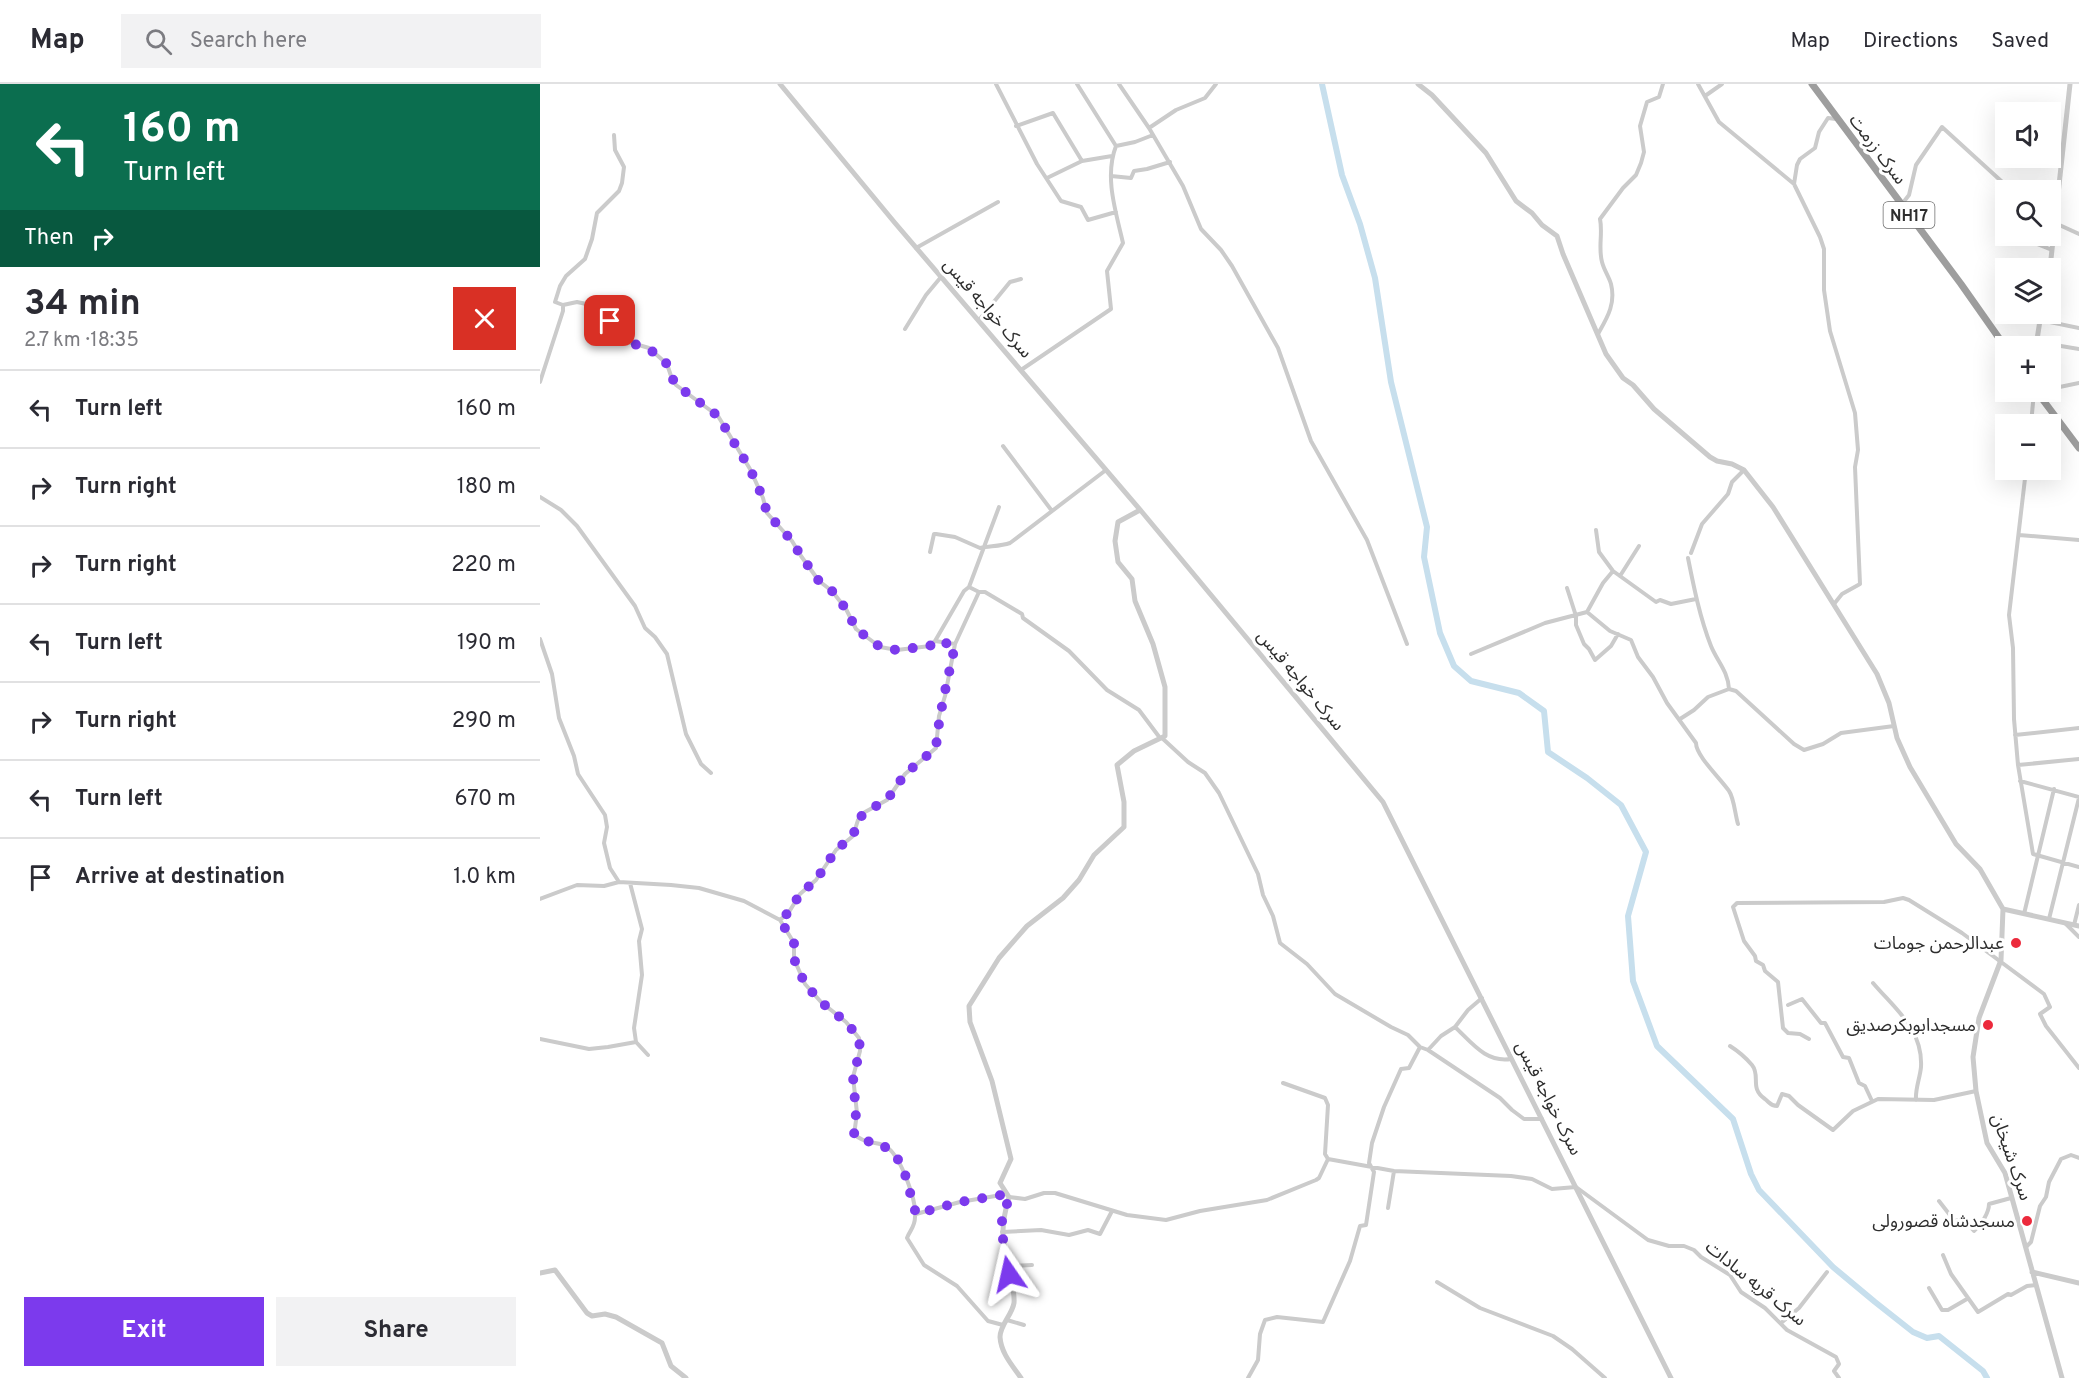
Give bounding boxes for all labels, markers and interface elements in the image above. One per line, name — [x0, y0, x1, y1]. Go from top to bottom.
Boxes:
search box — [121, 14, 541, 68]
text: Map — [30, 23, 85, 59]
icon: search — [142, 25, 175, 58]
text: Search here — [190, 28, 307, 55]
text: Map — [1790, 28, 1830, 55]
text: Directions — [1863, 28, 1958, 55]
text: Saved — [1991, 28, 2049, 55]
map controls — [1995, 102, 2061, 480]
button: sound — [1995, 102, 2061, 168]
text: 160 m — [123, 104, 241, 157]
icon: left — [24, 108, 102, 186]
street label: سرک زرمت — [1843, 110, 1911, 190]
text: Turn left — [123, 156, 225, 190]
button: search — [1995, 180, 2061, 246]
road number: NH17 — [1884, 202, 1934, 228]
icon: right — [86, 222, 119, 255]
text: Then — [24, 225, 74, 252]
street label: سرک خواجه قیس — [937, 254, 1037, 364]
button: layers — [1995, 258, 2061, 324]
text: 34 min — [24, 282, 141, 328]
button: close — [453, 287, 516, 350]
pin — [584, 295, 635, 346]
icon: arrive — [593, 304, 626, 337]
text: 2.7 km · 18:35 — [24, 328, 139, 354]
button: + — [1995, 336, 2061, 402]
icon: left — [24, 393, 57, 426]
text: Turn left — [75, 396, 163, 423]
text: 160 m — [457, 396, 516, 423]
button: − — [1995, 414, 2061, 480]
icon: right — [24, 471, 57, 504]
text: Turn right — [75, 474, 177, 501]
text: 180 m — [457, 474, 516, 501]
icon: right — [24, 549, 57, 582]
text: Turn right — [75, 552, 177, 579]
text: 220 m — [451, 552, 516, 579]
street label: سرک خواجه قیس — [1251, 626, 1349, 736]
icon: left — [24, 627, 57, 660]
text: Turn left — [75, 630, 163, 657]
text: 190 m — [457, 630, 516, 657]
icon: right — [24, 705, 57, 738]
text: Turn right — [75, 708, 177, 735]
text: 290 m — [452, 708, 516, 735]
icon: left — [24, 783, 57, 816]
text: Turn left — [75, 786, 163, 813]
text: 670 m — [455, 786, 516, 813]
icon: arrive — [24, 861, 57, 894]
text: Arrive at destination — [75, 864, 285, 891]
text: 1.0 km — [453, 864, 516, 891]
place label: عبدالرحمن جومات — [1874, 933, 2004, 956]
marker: عبدالرحمن جومات — [2009, 936, 2023, 950]
place label: مسجدابوبکرصدیق — [1846, 1015, 1976, 1038]
marker: مسجدابوبکرصدیق — [1981, 1018, 1995, 1032]
street label: سرک خواجه قیس — [1509, 1038, 1586, 1160]
street label: سرک شیخان — [1985, 1111, 2036, 1204]
place label: مسجدشاه قصورولی — [1872, 1211, 2015, 1234]
marker: مسجدشاه قصورولی — [2020, 1214, 2034, 1228]
street label: سرک قریه سادات — [1700, 1236, 1810, 1332]
position arrow — [977, 1242, 1041, 1306]
button: Exit — [24, 1297, 264, 1366]
button: Share — [276, 1297, 516, 1366]

